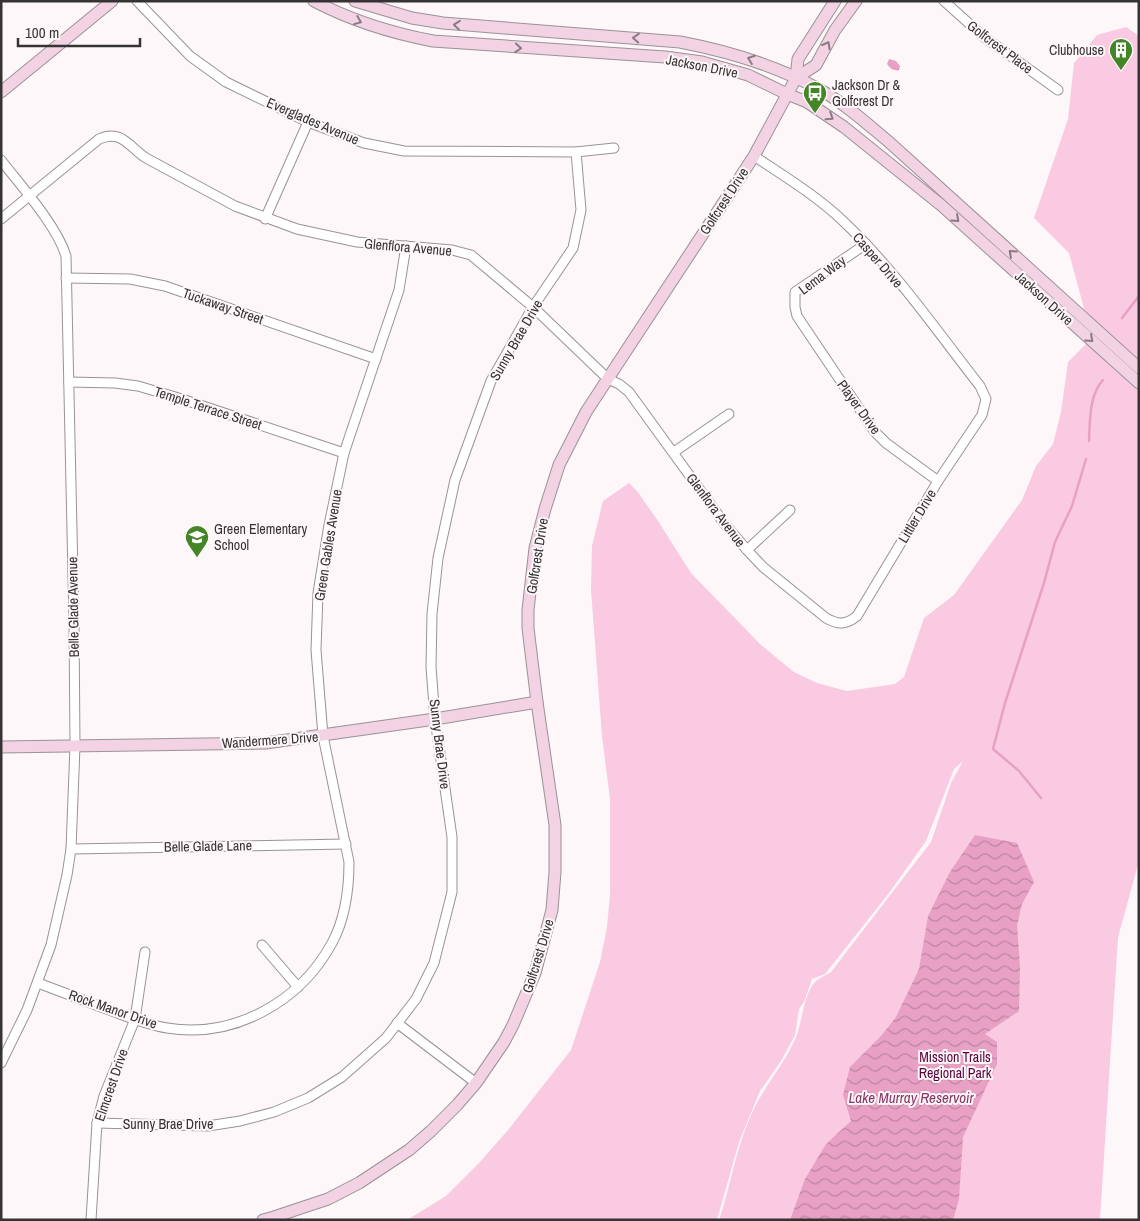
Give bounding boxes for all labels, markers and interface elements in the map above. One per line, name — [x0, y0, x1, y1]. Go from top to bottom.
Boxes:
scale bar — [18, 15, 140, 47]
one-way arrow — [353, 15, 362, 26]
street label: Golfcrest Place — [963, 16, 1037, 78]
one-way arrow — [453, 20, 461, 31]
text: 100 m — [25, 22, 59, 43]
one-way arrow — [632, 33, 640, 44]
building icon: Clubhouse — [1108, 37, 1134, 71]
one-way arrow — [821, 41, 831, 50]
place label: Clubhouse — [1049, 41, 1104, 59]
one-way arrow — [514, 42, 522, 53]
street label: Jackson Drive — [665, 50, 739, 82]
one-way arrow — [747, 55, 756, 65]
place label: Jackson Dr & Golfcrest Dr — [832, 76, 901, 110]
bus stop icon: Jackson Dr & Golfcrest Dr — [802, 80, 828, 114]
street label: Everglades Avenue — [264, 93, 362, 149]
one-way arrow — [824, 111, 833, 120]
street label: Golfcrest Drive — [696, 164, 752, 238]
one-way arrow — [951, 213, 960, 222]
street label: Casper Drive — [849, 229, 907, 291]
street label: Glenflora Avenue — [363, 234, 453, 260]
one-way arrow — [1008, 250, 1017, 259]
street label: Lema Way — [795, 251, 849, 299]
street label: Jackson Drive — [1011, 267, 1077, 329]
street label: Tuckaway Street — [180, 284, 266, 328]
street label: Sunny Brae Drive — [486, 296, 546, 384]
one-way arrow — [1084, 333, 1093, 342]
street label: Player Drive — [833, 376, 885, 438]
street label: Temple Terrace Street — [152, 382, 264, 434]
street label: Glenflora Avenue — [682, 469, 750, 551]
street label: Littler Drive — [894, 486, 940, 546]
street label: Green Gables Avenue — [310, 488, 346, 602]
street label: Golfcrest Drive — [522, 517, 552, 595]
place label: Green Elementary School — [214, 520, 307, 554]
school or university icon: Green Elementary School — [184, 524, 210, 558]
street label: Belle Glade Avenue — [63, 557, 83, 657]
street label: Sunny Brae Drive — [426, 698, 454, 790]
street label: Wandermere Drive — [221, 728, 319, 752]
street label: Belle Glade Lane — [164, 836, 252, 856]
street label: Golfcrest Drive — [518, 917, 558, 995]
street label: Rock Manor Drive — [66, 985, 160, 1033]
street label: Elmcrest Drive — [90, 1046, 132, 1124]
park label: Mission Trails Regional Park — [919, 1048, 992, 1082]
water label: Lake Murray Reservoir — [848, 1087, 974, 1108]
street label: Sunny Brae Drive — [123, 1115, 213, 1133]

